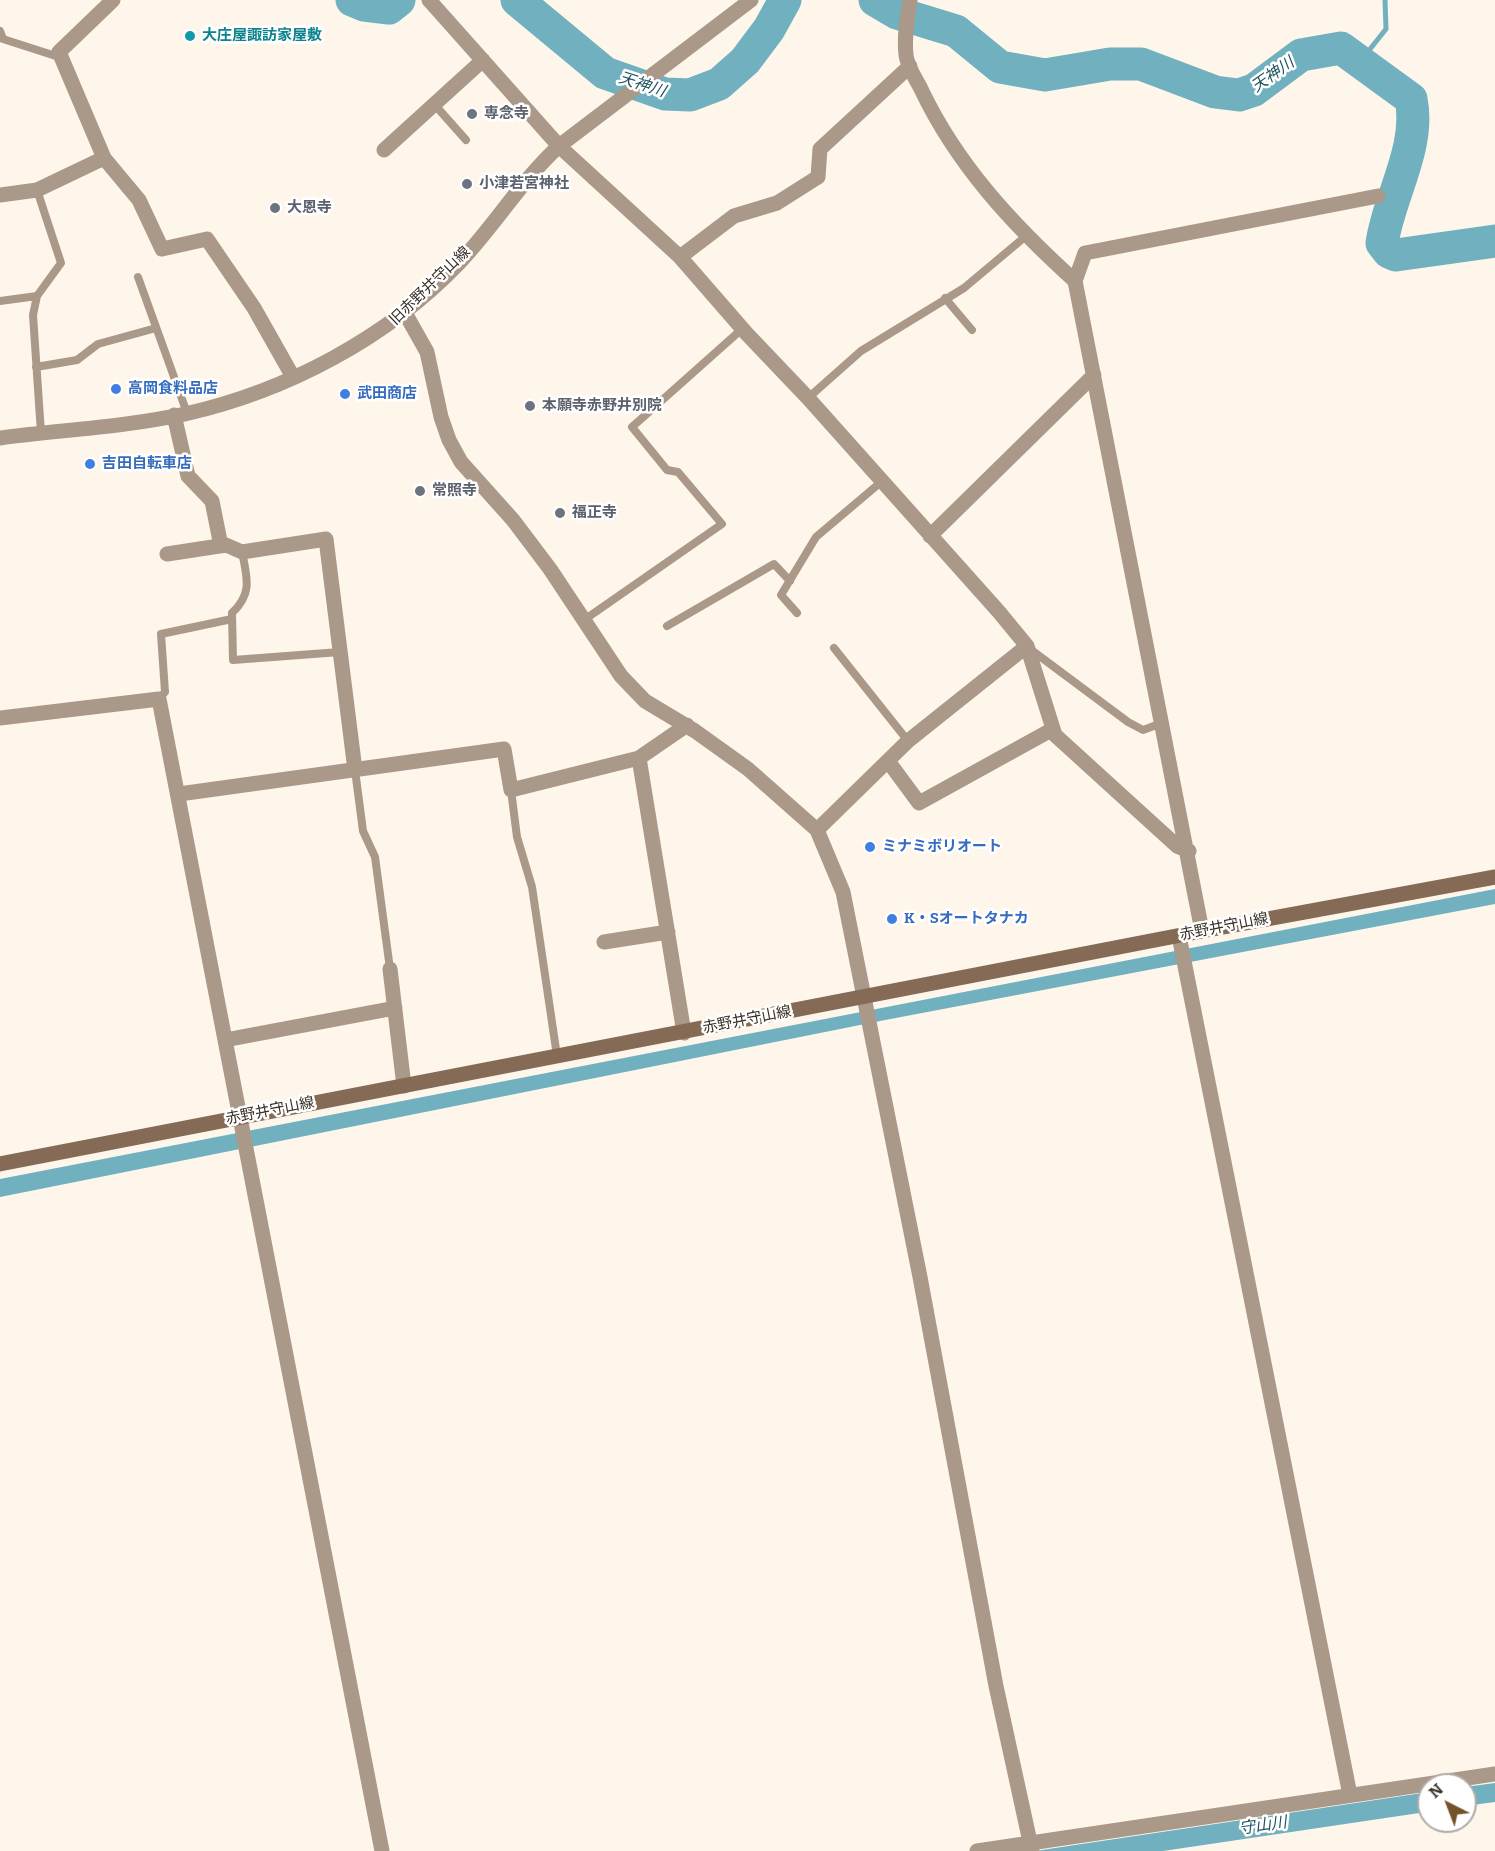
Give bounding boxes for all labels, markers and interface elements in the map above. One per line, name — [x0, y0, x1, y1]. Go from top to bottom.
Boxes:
place label: 大庄屋諏訪家屋敷 — [202, 27, 322, 45]
marker: 大庄屋諏訪家屋敷 — [183, 29, 197, 43]
water label: 天神川 — [1248, 53, 1298, 97]
water label: 天神川 — [616, 68, 668, 102]
place label: 専念寺 — [484, 105, 529, 123]
marker: 専念寺 — [465, 107, 479, 121]
place label: 小津若宮神社 — [479, 175, 569, 193]
marker: 小津若宮神社 — [460, 177, 474, 191]
place label: 大恩寺 — [287, 199, 332, 217]
marker: 大恩寺 — [268, 201, 282, 215]
street label: 旧赤野井守山線 — [386, 243, 474, 329]
place label: 高岡食料品店 — [128, 380, 218, 398]
marker: 高岡食料品店 — [109, 382, 123, 396]
place label: 武田商店 — [357, 385, 417, 403]
marker: 武田商店 — [338, 387, 352, 401]
place label: 本願寺赤野井別院 — [542, 397, 662, 415]
marker: 本願寺赤野井別院 — [523, 399, 537, 413]
place label: 吉田自転車店 — [102, 455, 192, 473]
marker: 吉田自転車店 — [83, 457, 97, 471]
place label: 常照寺 — [432, 482, 477, 500]
marker: 常照寺 — [413, 484, 427, 498]
place label: 福正寺 — [572, 504, 617, 522]
marker: 福正寺 — [553, 506, 567, 520]
place label: ミナミボリオート — [882, 838, 1002, 856]
marker: ミナミボリオート — [863, 840, 877, 854]
place label: K・Sオートタナカ — [904, 910, 1029, 928]
street label: 赤野井守山線 — [1178, 910, 1270, 944]
marker: K・Sオートタナカ — [885, 912, 899, 926]
street label: 赤野井守山線 — [701, 1003, 793, 1037]
street label: 赤野井守山線 — [224, 1094, 316, 1128]
north arrow — [1417, 1773, 1477, 1833]
text: N — [1425, 1780, 1447, 1802]
water label: 守山川 — [1238, 1813, 1288, 1839]

